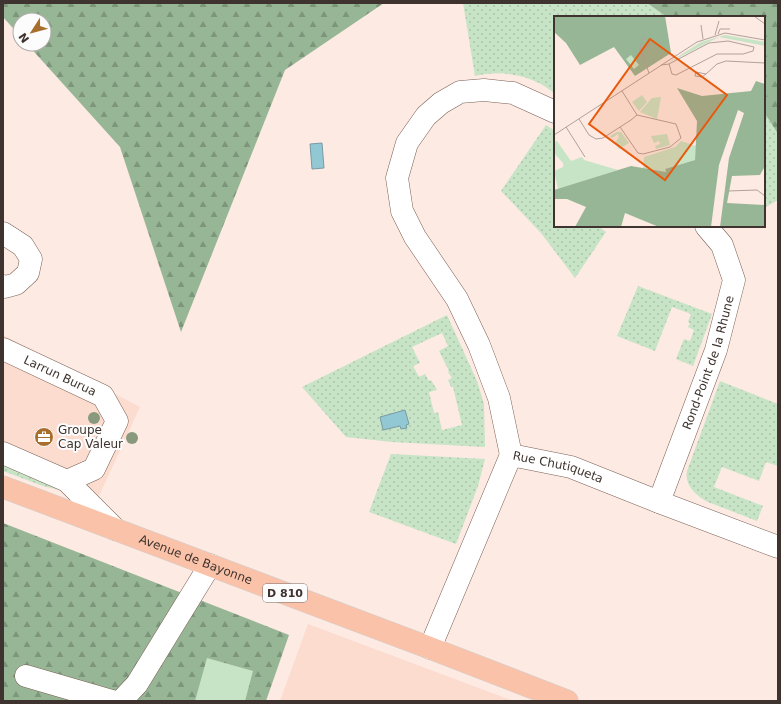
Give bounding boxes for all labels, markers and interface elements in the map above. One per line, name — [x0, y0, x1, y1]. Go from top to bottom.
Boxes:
north arrow — [12, 12, 52, 52]
inset map — [554, 16, 765, 227]
text: N — [16, 30, 32, 45]
street label: Rond-Point de la Rhune — [680, 294, 737, 432]
street label: Larrun Burua — [22, 353, 99, 399]
place label: Groupe Cap Valeur — [58, 423, 123, 451]
office icon: Groupe Cap Valeur — [33, 426, 55, 448]
street label: Rue Chutiqueta — [512, 449, 605, 486]
street label: Avenue de Bayonne — [137, 532, 254, 587]
road number: D 810 — [263, 584, 307, 602]

